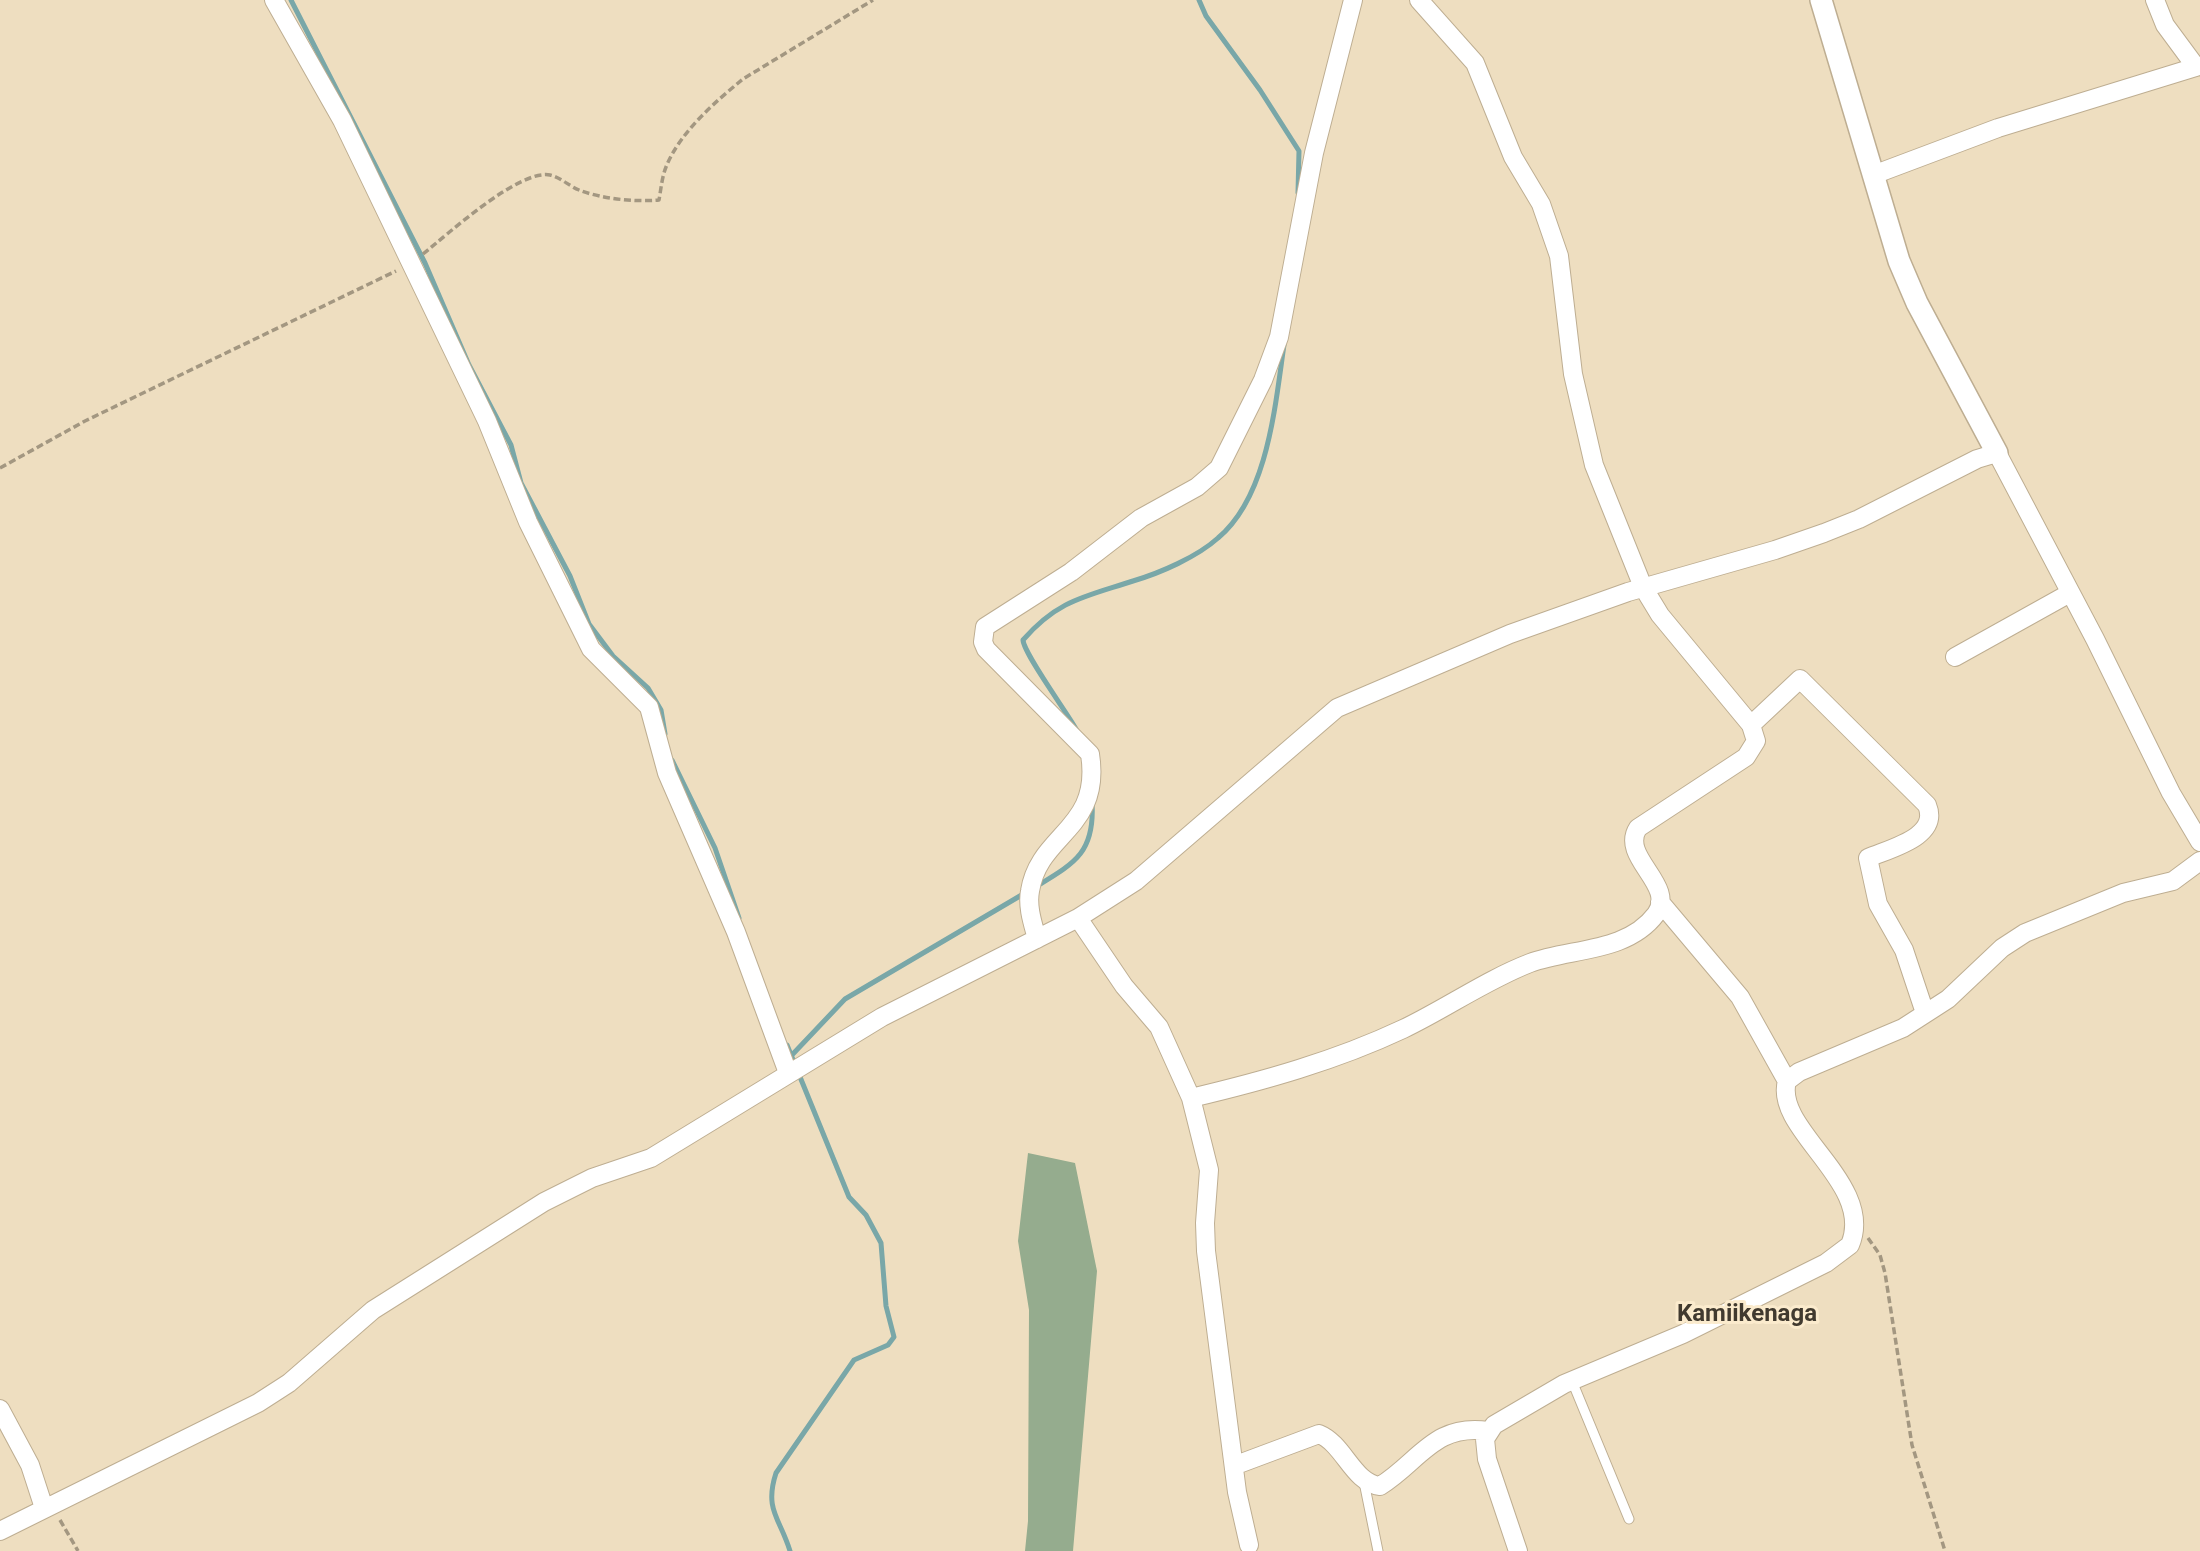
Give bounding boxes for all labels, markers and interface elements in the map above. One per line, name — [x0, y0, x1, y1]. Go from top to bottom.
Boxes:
district label: Kamiikenaga — [1677, 1301, 1817, 1329]

